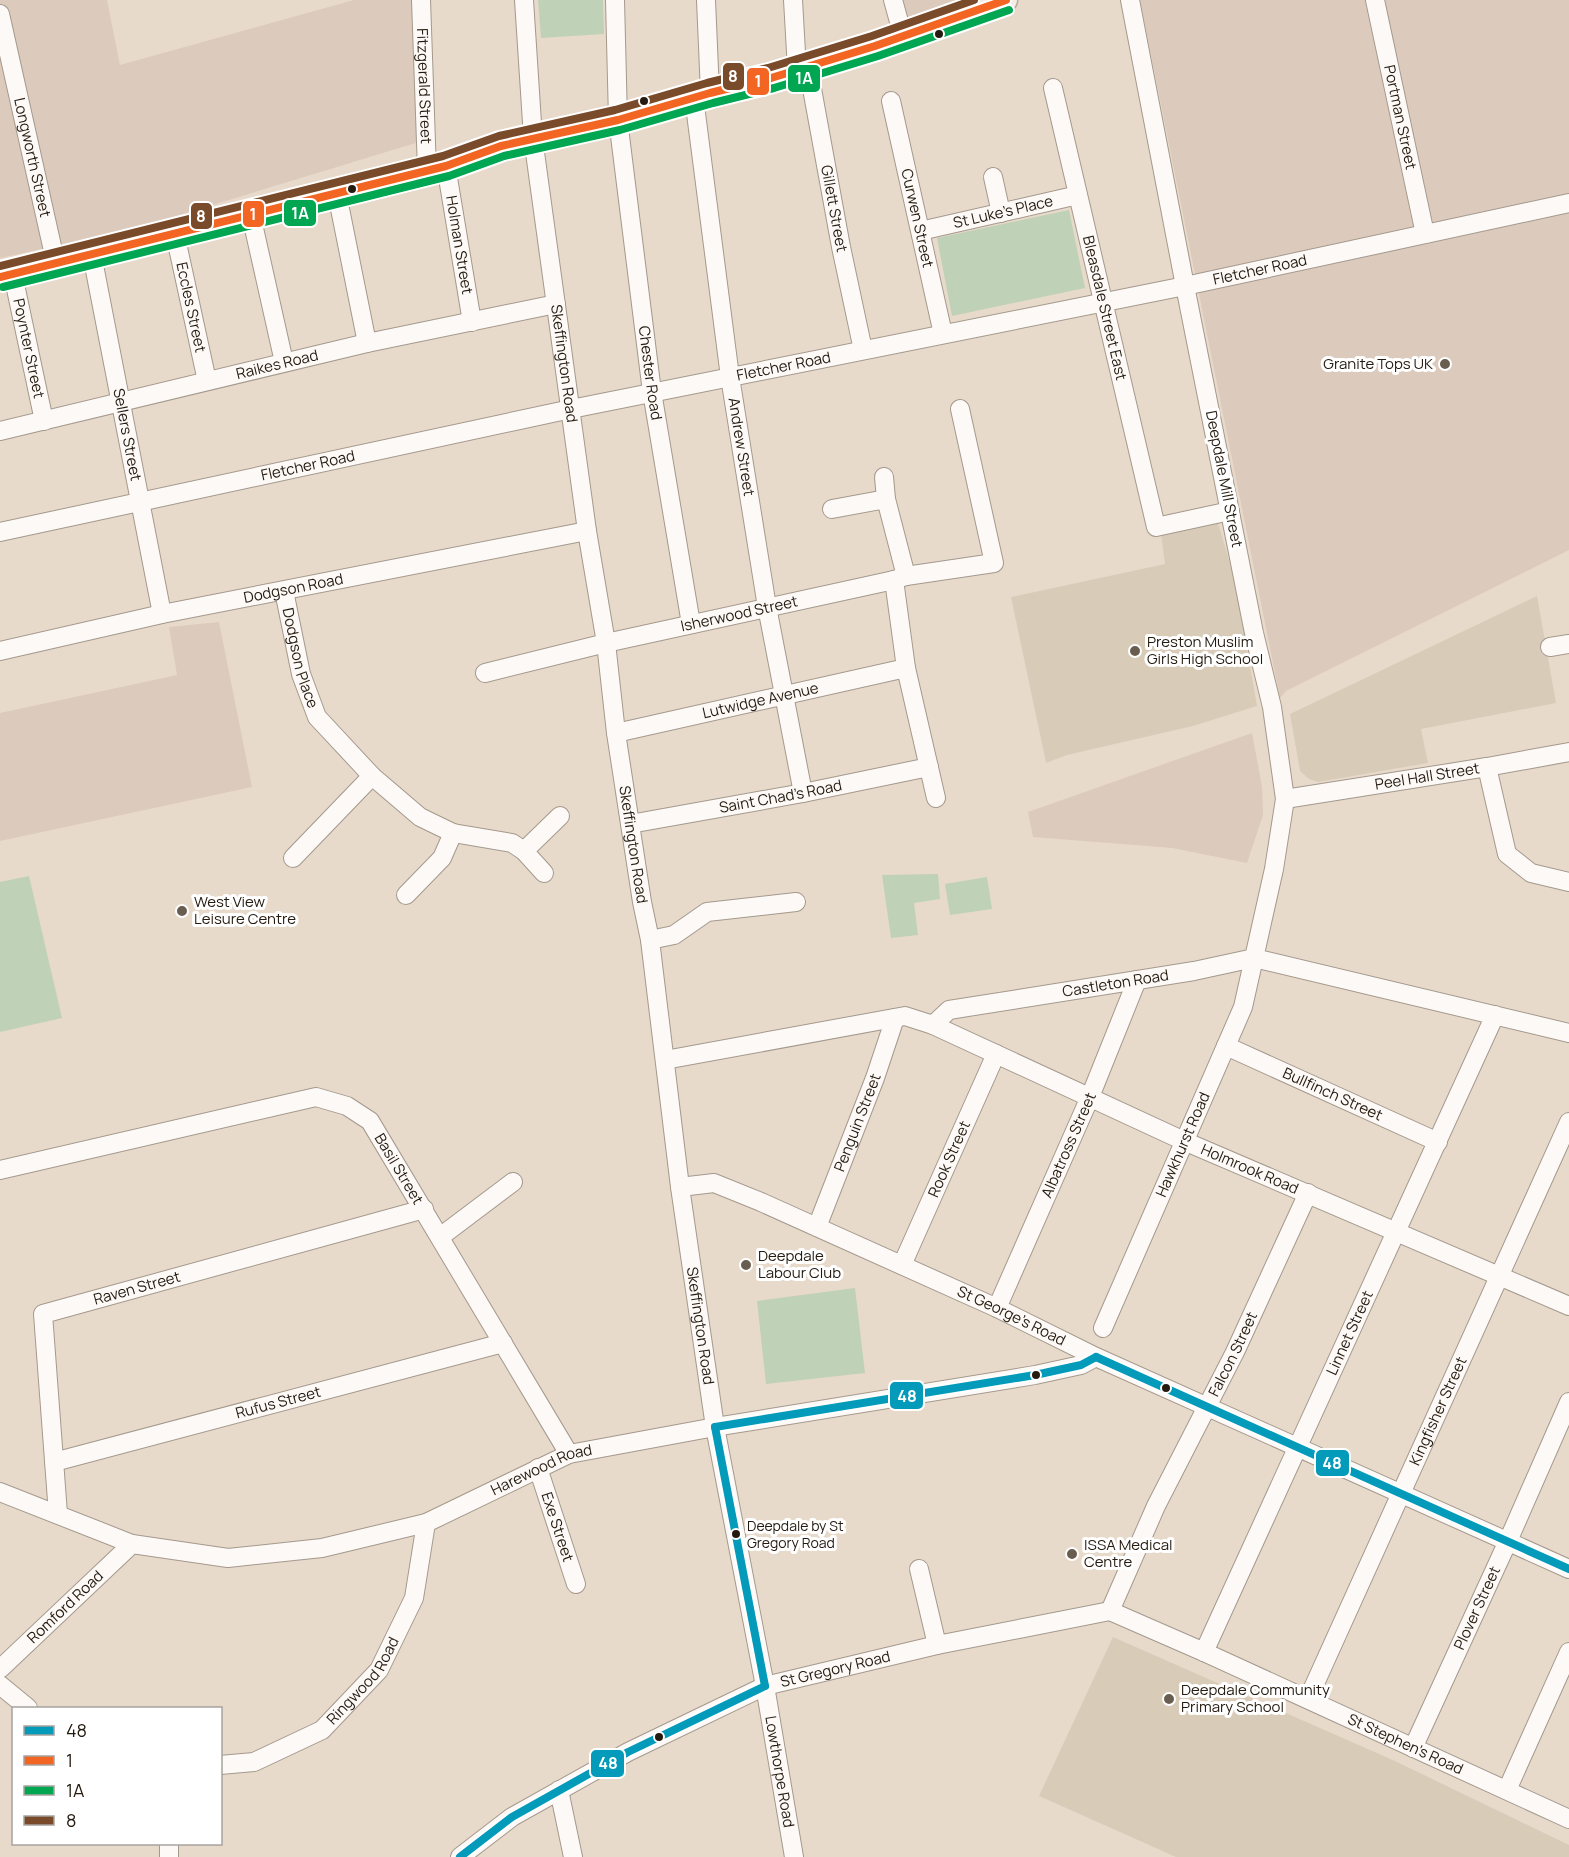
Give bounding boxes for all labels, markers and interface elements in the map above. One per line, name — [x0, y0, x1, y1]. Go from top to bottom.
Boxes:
street label: Fitzgerald Street — [412, 28, 437, 144]
unlabelled marker — [933, 28, 945, 40]
line badge: 8 — [722, 62, 745, 91]
street label: Portman Street — [1379, 63, 1422, 171]
line badge: 1A — [787, 64, 821, 93]
text: 8 — [728, 65, 738, 87]
line badge: 1 — [746, 67, 770, 96]
text: 1A — [795, 67, 813, 89]
text: 1 — [754, 70, 762, 92]
unlabelled marker — [638, 95, 650, 107]
street label: Longworth Street — [9, 96, 56, 219]
street label: Gillett Street — [816, 163, 853, 254]
street label: Curwen Street — [896, 166, 939, 270]
unlabelled marker — [346, 183, 358, 195]
street label: St Luke's Place — [951, 190, 1055, 233]
street label: Holman Street — [441, 194, 478, 296]
line badge: 1A — [283, 199, 317, 227]
line badge: 1 — [242, 200, 265, 228]
line badge: 8 — [190, 202, 213, 230]
text: 1A — [291, 202, 309, 224]
text: 1 — [249, 203, 257, 225]
text: 8 — [196, 205, 206, 227]
street label: Bleasdale Street East — [1078, 233, 1132, 382]
street label: Fletcher Road — [1211, 249, 1309, 290]
street label: Eccles Street — [171, 260, 211, 354]
street label: Poynter Street — [8, 296, 50, 400]
street label: Skeffington Road — [546, 303, 583, 424]
street label: Chester Road — [634, 325, 668, 422]
street label: Raikes Road — [234, 344, 320, 384]
street label: Fletcher Road — [735, 346, 833, 386]
place label: Granite Tops UK — [1323, 353, 1433, 374]
marker: Granite Tops UK — [1438, 357, 1452, 371]
street label: Sellers Street — [108, 386, 147, 483]
street label: Andrew Street — [723, 396, 760, 498]
street label: Deepdale Mill Street — [1201, 409, 1248, 549]
street label: Fletcher Road — [259, 445, 357, 486]
street label: Dodgson Road — [242, 568, 345, 608]
street label: Isherwood Street — [678, 590, 800, 636]
street label: Dodgson Place — [278, 606, 324, 711]
place label: Preston Muslim Girls High School — [1147, 631, 1263, 669]
marker: Preston Muslim Girls High School — [1128, 644, 1142, 658]
street label: Lutwidge Avenue — [700, 677, 821, 723]
street label: Peel Hall Street — [1373, 757, 1481, 795]
street label: Saint Chad's Road — [717, 774, 844, 818]
street label: Skeffington Road — [614, 784, 653, 905]
place label: West View Leisure Centre — [194, 891, 296, 929]
marker: West View Leisure Centre — [175, 904, 189, 918]
street label: Castleton Road — [1061, 964, 1170, 1002]
street label: Bullfinch Street — [1280, 1062, 1386, 1126]
street label: Penguin Street — [829, 1071, 886, 1175]
street label: Albatross Street — [1036, 1089, 1101, 1201]
street label: Hawkhurst Road — [1150, 1089, 1215, 1200]
street label: Rook Street — [923, 1117, 975, 1200]
street label: Basil Street — [370, 1129, 429, 1208]
street label: Holmrook Road — [1198, 1138, 1302, 1199]
place label: Deepdale Labour Club — [758, 1245, 841, 1283]
marker: Deepdale Labour Club — [739, 1258, 753, 1272]
street label: Skeffington Road — [682, 1265, 720, 1386]
street label: Raven Street — [91, 1266, 183, 1310]
street label: St George's Road — [954, 1281, 1069, 1350]
street label: Linnet Street — [1321, 1287, 1378, 1378]
street label: Falcon Street — [1203, 1308, 1262, 1400]
street label: Kingfisher Street — [1404, 1353, 1472, 1469]
unlabelled marker — [1030, 1369, 1042, 1381]
street label: Rufus Street — [233, 1381, 323, 1423]
line badge: 48 — [889, 1381, 924, 1410]
unlabelled marker — [1160, 1382, 1172, 1394]
text: 48 — [897, 1385, 917, 1407]
street label: Harewood Road — [487, 1439, 594, 1500]
line badge: 48 — [1315, 1449, 1350, 1477]
text: 48 — [1322, 1452, 1342, 1474]
street label: Exe Street — [537, 1489, 579, 1564]
place label: Deepdale by St Gregory Road — [747, 1516, 844, 1552]
marker: Deepdale by St Gregory Road — [730, 1528, 742, 1540]
place label: ISSA Medical Centre — [1084, 1534, 1173, 1572]
marker: ISSA Medical Centre — [1065, 1547, 1079, 1561]
street label: Plover Street — [1449, 1563, 1505, 1653]
street label: Romford Road — [22, 1566, 108, 1648]
street label: Ringwood Road — [322, 1633, 404, 1729]
street label: St Gregory Road — [778, 1645, 892, 1692]
place label: Deepdale Community Primary School — [1181, 1679, 1330, 1717]
marker: Deepdale Community Primary School — [1162, 1692, 1176, 1706]
legend — [12, 1707, 222, 1845]
street label: St Stephen's Road — [1344, 1708, 1467, 1779]
street label: Lowthorpe Road — [760, 1714, 800, 1829]
text: 48 — [66, 1718, 87, 1742]
unlabelled marker — [653, 1731, 665, 1743]
text: 1 — [66, 1748, 73, 1772]
line badge: 48 — [590, 1749, 625, 1778]
text: 48 — [598, 1752, 618, 1774]
text: 1A — [66, 1778, 85, 1802]
text: 8 — [66, 1808, 76, 1832]

